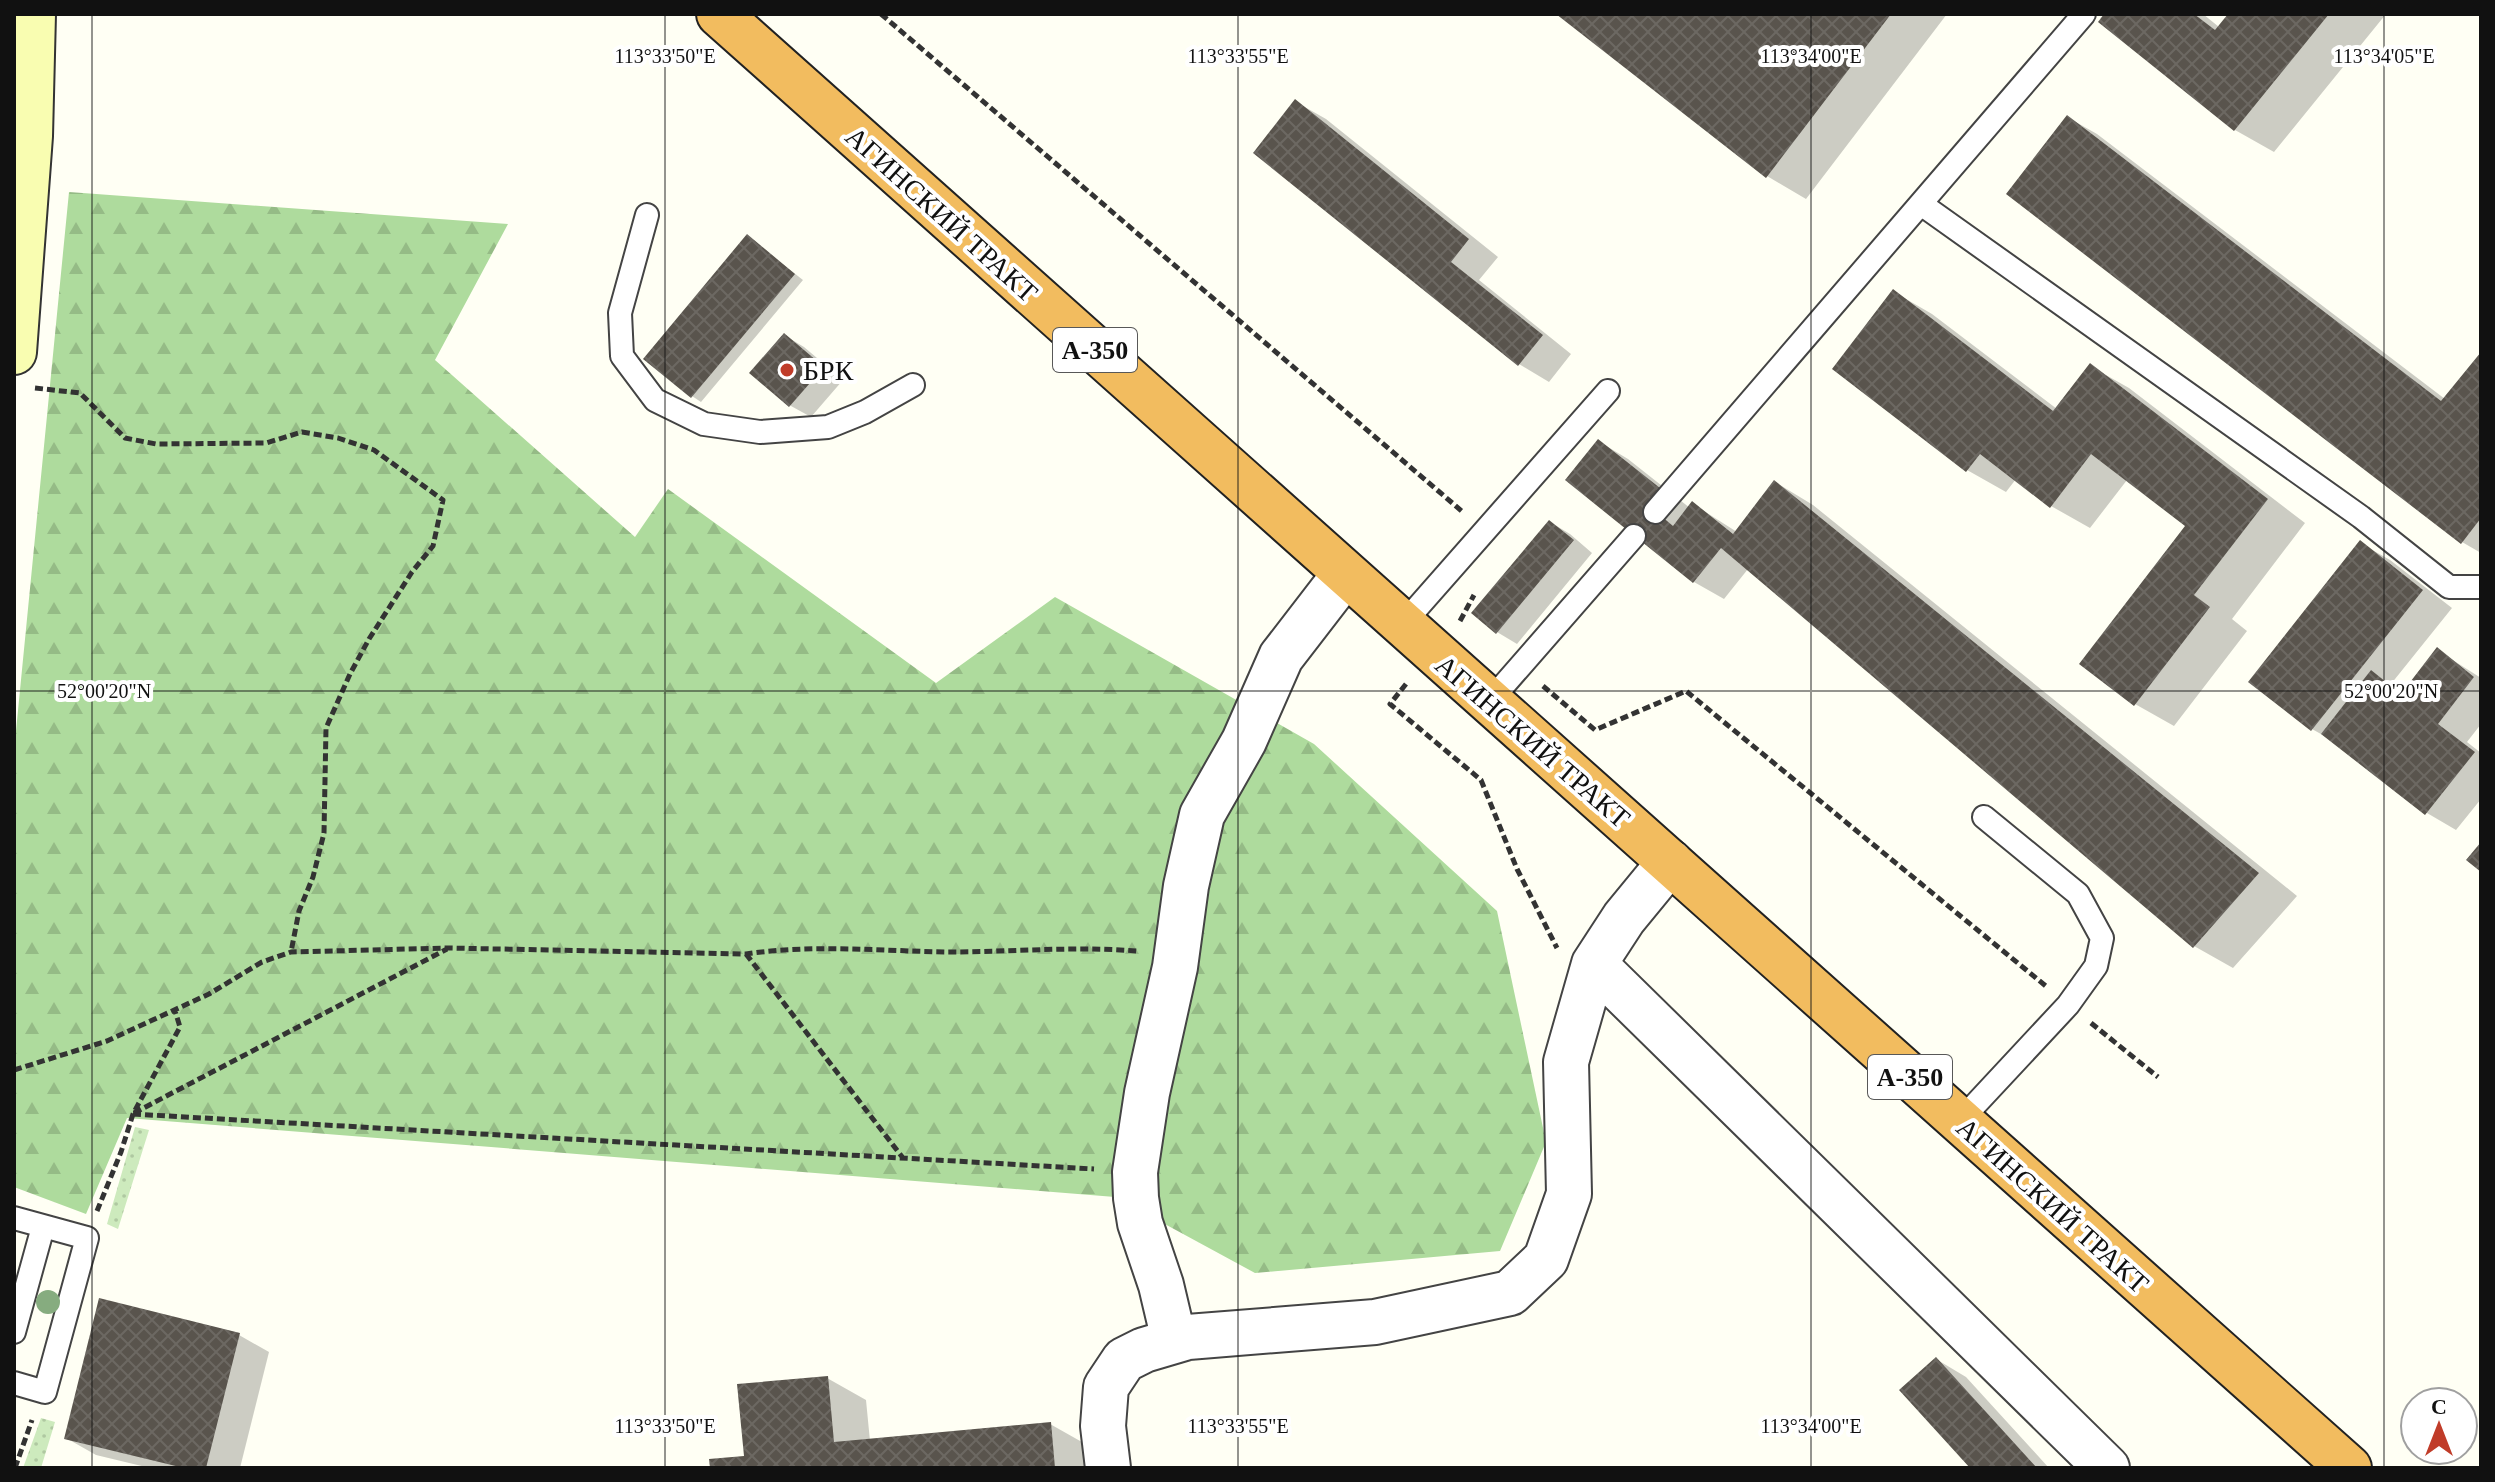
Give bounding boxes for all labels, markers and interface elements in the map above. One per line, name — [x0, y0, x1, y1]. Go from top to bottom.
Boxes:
text: 113°33'50"E — [614, 45, 716, 67]
text: 113°33'55"E — [1187, 45, 1289, 67]
text: 113°34'00"E — [1760, 45, 1862, 67]
text: 113°34'05"E — [2333, 45, 2435, 67]
street label: АГИНСКИЙ ТРАКТ — [840, 120, 1044, 308]
road number: А-350 — [1053, 328, 1137, 372]
place label: БРК — [803, 355, 854, 386]
marker: БРК — [778, 361, 796, 379]
street label: АГИНСКИЙ ТРАКТ — [1429, 649, 1636, 834]
text: 52°00'20"N — [57, 680, 151, 702]
text: 52°00'20"N — [2344, 680, 2438, 702]
road number: А-350 — [1868, 1055, 1952, 1099]
street label: АГИНСКИЙ ТРАКТ — [1951, 1111, 2155, 1299]
north arrow — [2399, 1386, 2479, 1466]
text: С — [2431, 1394, 2447, 1419]
text: 113°33'50"E — [614, 1415, 716, 1437]
text: 113°33'55"E — [1187, 1415, 1289, 1437]
text: 113°34'00"E — [1760, 1415, 1862, 1437]

